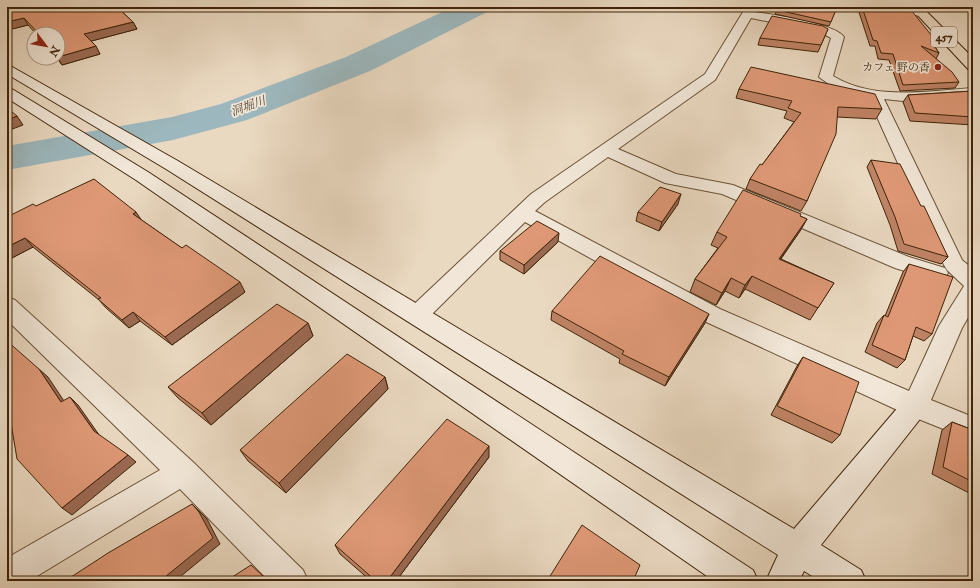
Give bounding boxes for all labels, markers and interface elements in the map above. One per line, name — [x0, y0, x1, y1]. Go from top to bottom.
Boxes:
north arrow — [26, 26, 66, 66]
road number: 457 — [931, 27, 957, 47]
text: N — [45, 43, 63, 60]
place label: カフェ 野の香 — [862, 61, 930, 74]
marker: カフェ 野の香 — [933, 62, 943, 72]
water label: 洞堀川 — [229, 93, 270, 120]

